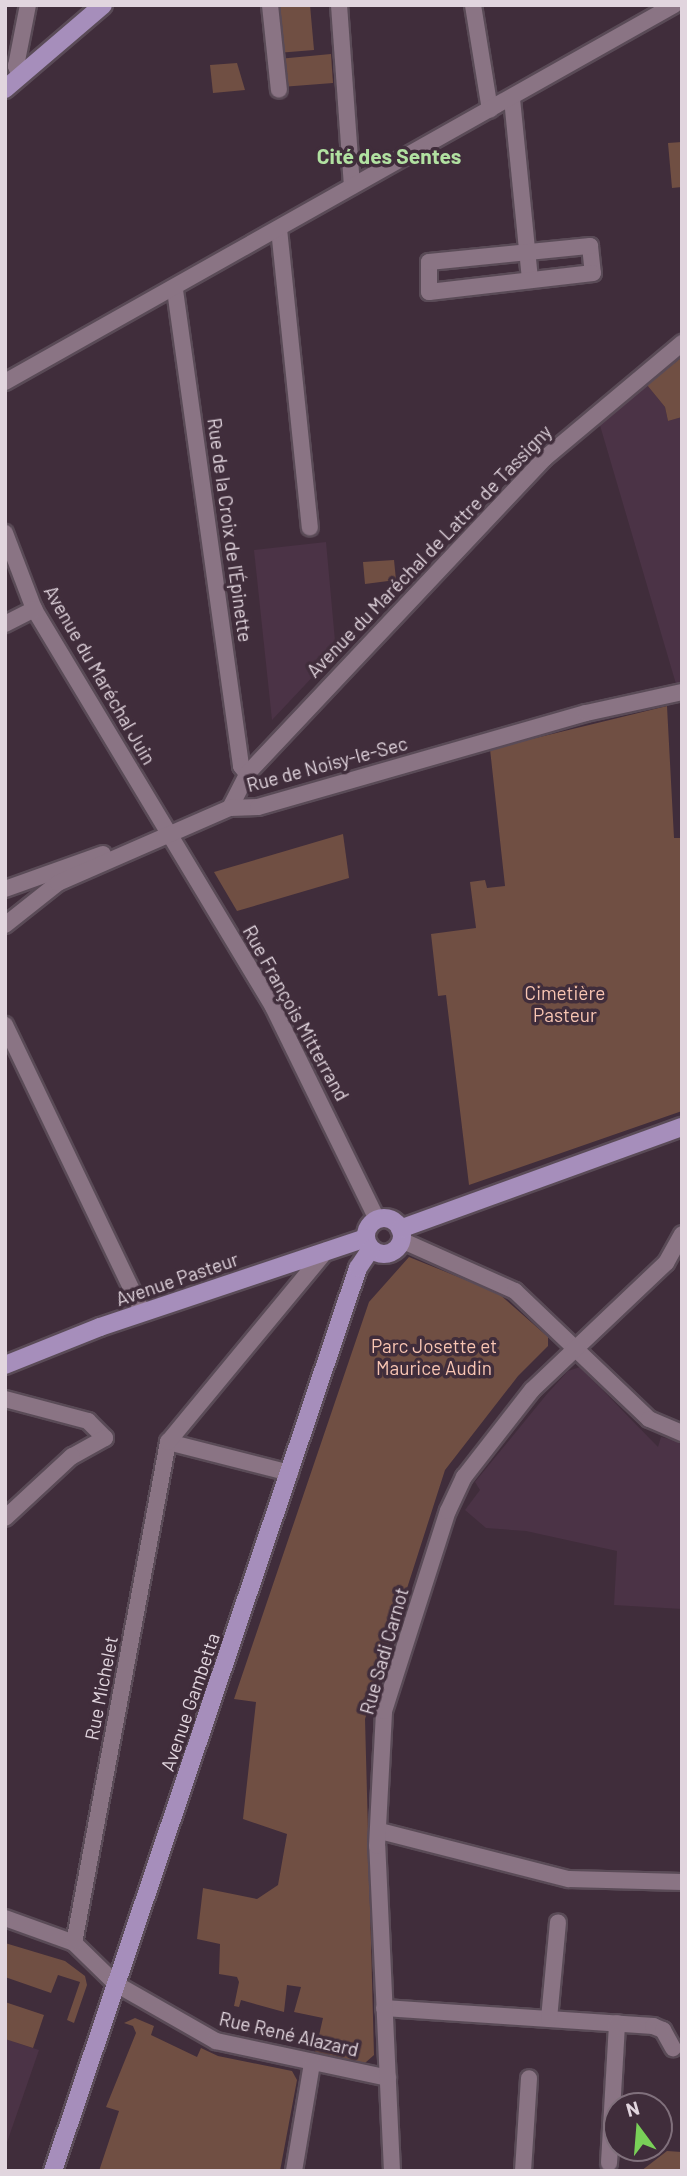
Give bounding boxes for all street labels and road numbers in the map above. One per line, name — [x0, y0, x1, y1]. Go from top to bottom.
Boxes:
street label: Rue de la Croix de l'Épinette — [203, 416, 257, 644]
street label: Avenue du Maréchal de Lattre de Tassigny — [302, 420, 556, 682]
street label: Avenue du Maréchal Juin — [39, 581, 161, 769]
street label: Rue de Noisy-le-Sec — [244, 732, 410, 796]
street label: Rue François Mitterrand — [238, 921, 354, 1105]
street label: Avenue Pasteur — [113, 1247, 241, 1311]
street label: Rue Sadi Carnot — [355, 1585, 413, 1717]
street label: Avenue Gambetta — [156, 1630, 224, 1774]
street label: Rue Michelet — [80, 1634, 122, 1742]
street label: Rue René Alazard — [217, 2007, 361, 2061]

